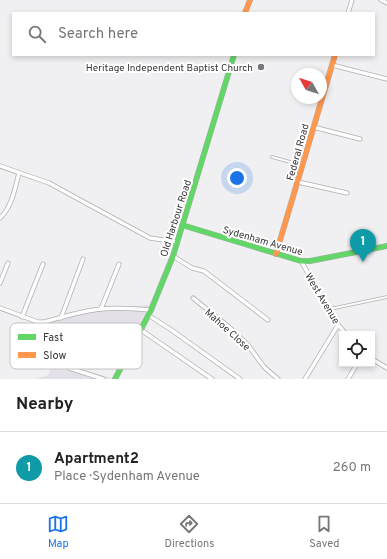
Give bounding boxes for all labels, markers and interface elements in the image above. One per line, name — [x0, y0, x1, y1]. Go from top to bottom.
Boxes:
search box — [12, 12, 375, 56]
icon: search — [26, 23, 48, 45]
text: Search here — [58, 25, 138, 44]
place label: Heritage Independent Baptist Church — [86, 62, 253, 75]
marker: Heritage Independent Baptist Church — [256, 62, 266, 72]
north arrow — [291, 68, 327, 104]
street label: Federal Road — [284, 122, 313, 182]
your location — [227, 168, 247, 188]
street label: Old Harbour Road — [158, 178, 195, 259]
street label: Sydenham Avenue — [221, 224, 304, 259]
pin: 1 — [350, 229, 376, 262]
street label: West Avenue — [301, 271, 342, 327]
street label: Mahoe Close — [202, 306, 252, 354]
legend — [10, 323, 142, 369]
text: Fast — [43, 331, 63, 345]
map controls — [339, 331, 375, 367]
button: locate — [339, 331, 375, 367]
text: Slow — [43, 349, 66, 363]
text: Nearby — [16, 394, 73, 416]
text: Apartment2 — [54, 450, 139, 469]
text: 1 — [26, 460, 32, 476]
text: 260 m — [333, 460, 371, 476]
text: Place · Sydenham Avenue — [54, 469, 200, 485]
tab: Map — [47, 513, 69, 551]
tab: Directions — [164, 513, 214, 551]
tab: Saved — [309, 513, 340, 551]

